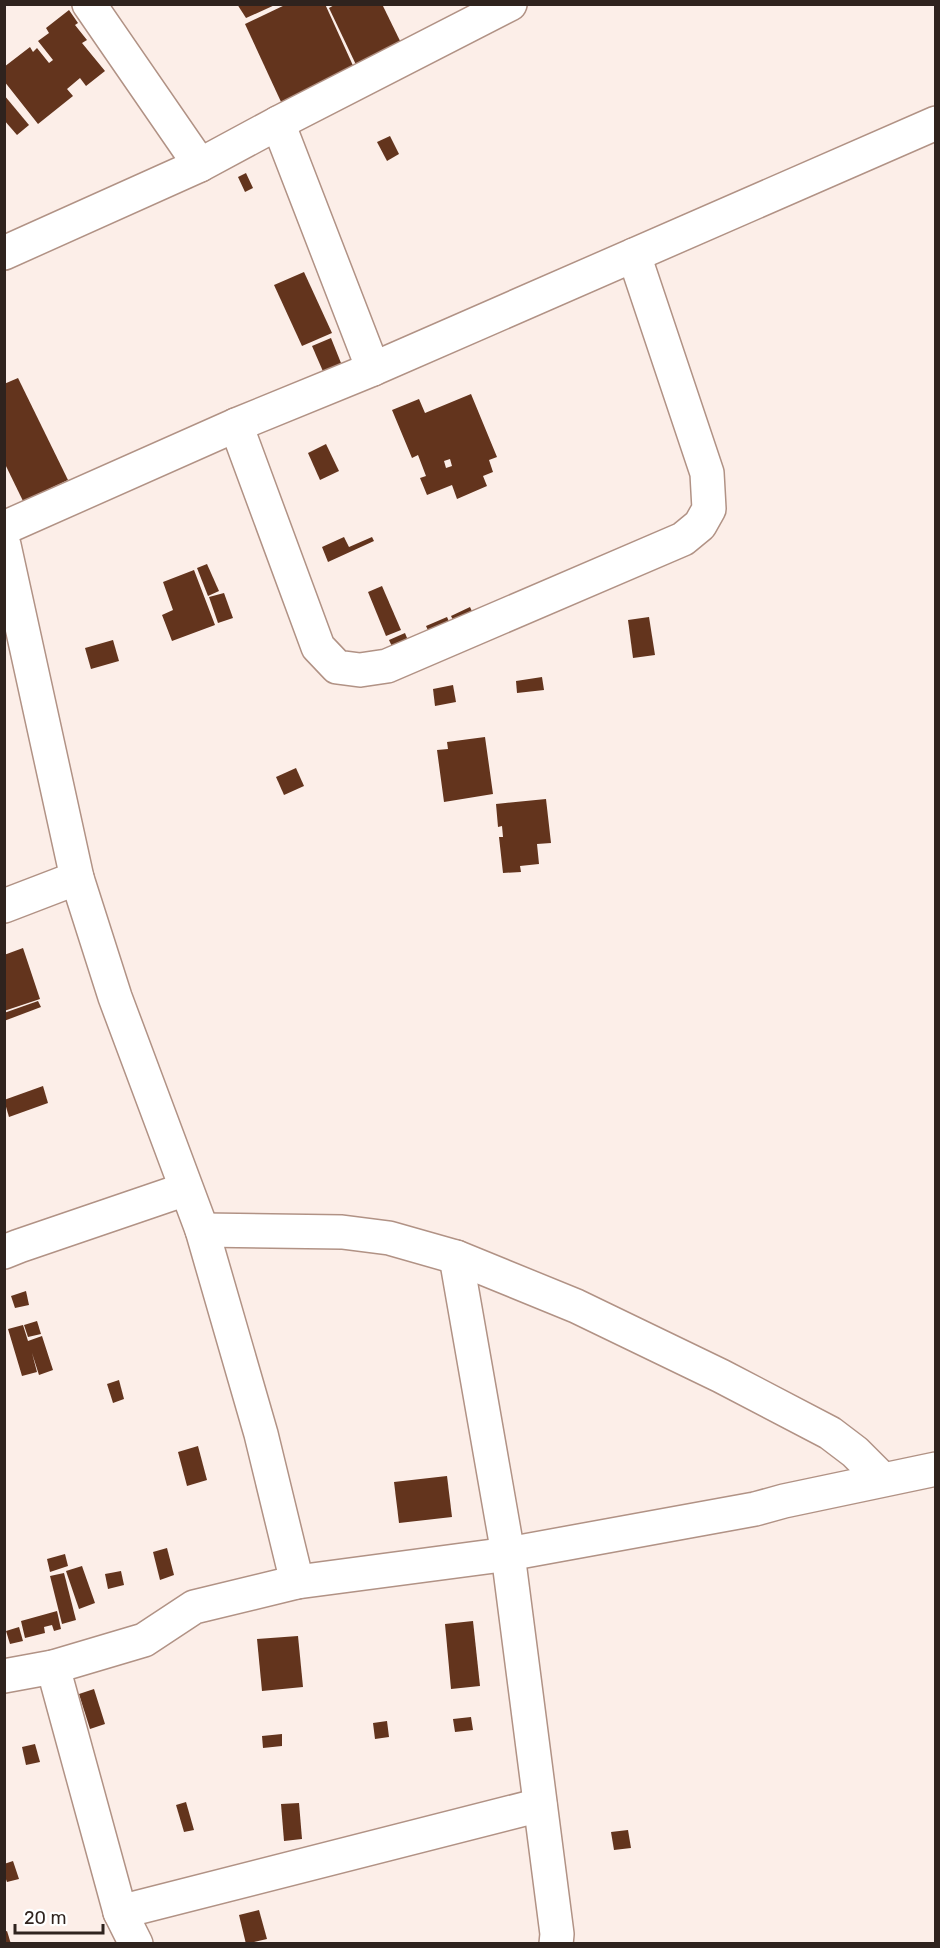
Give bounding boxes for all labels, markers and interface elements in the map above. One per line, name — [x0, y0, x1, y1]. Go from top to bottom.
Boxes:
scale bar — [15, 1897, 104, 1935]
text: 20 m — [24, 1907, 66, 1929]

